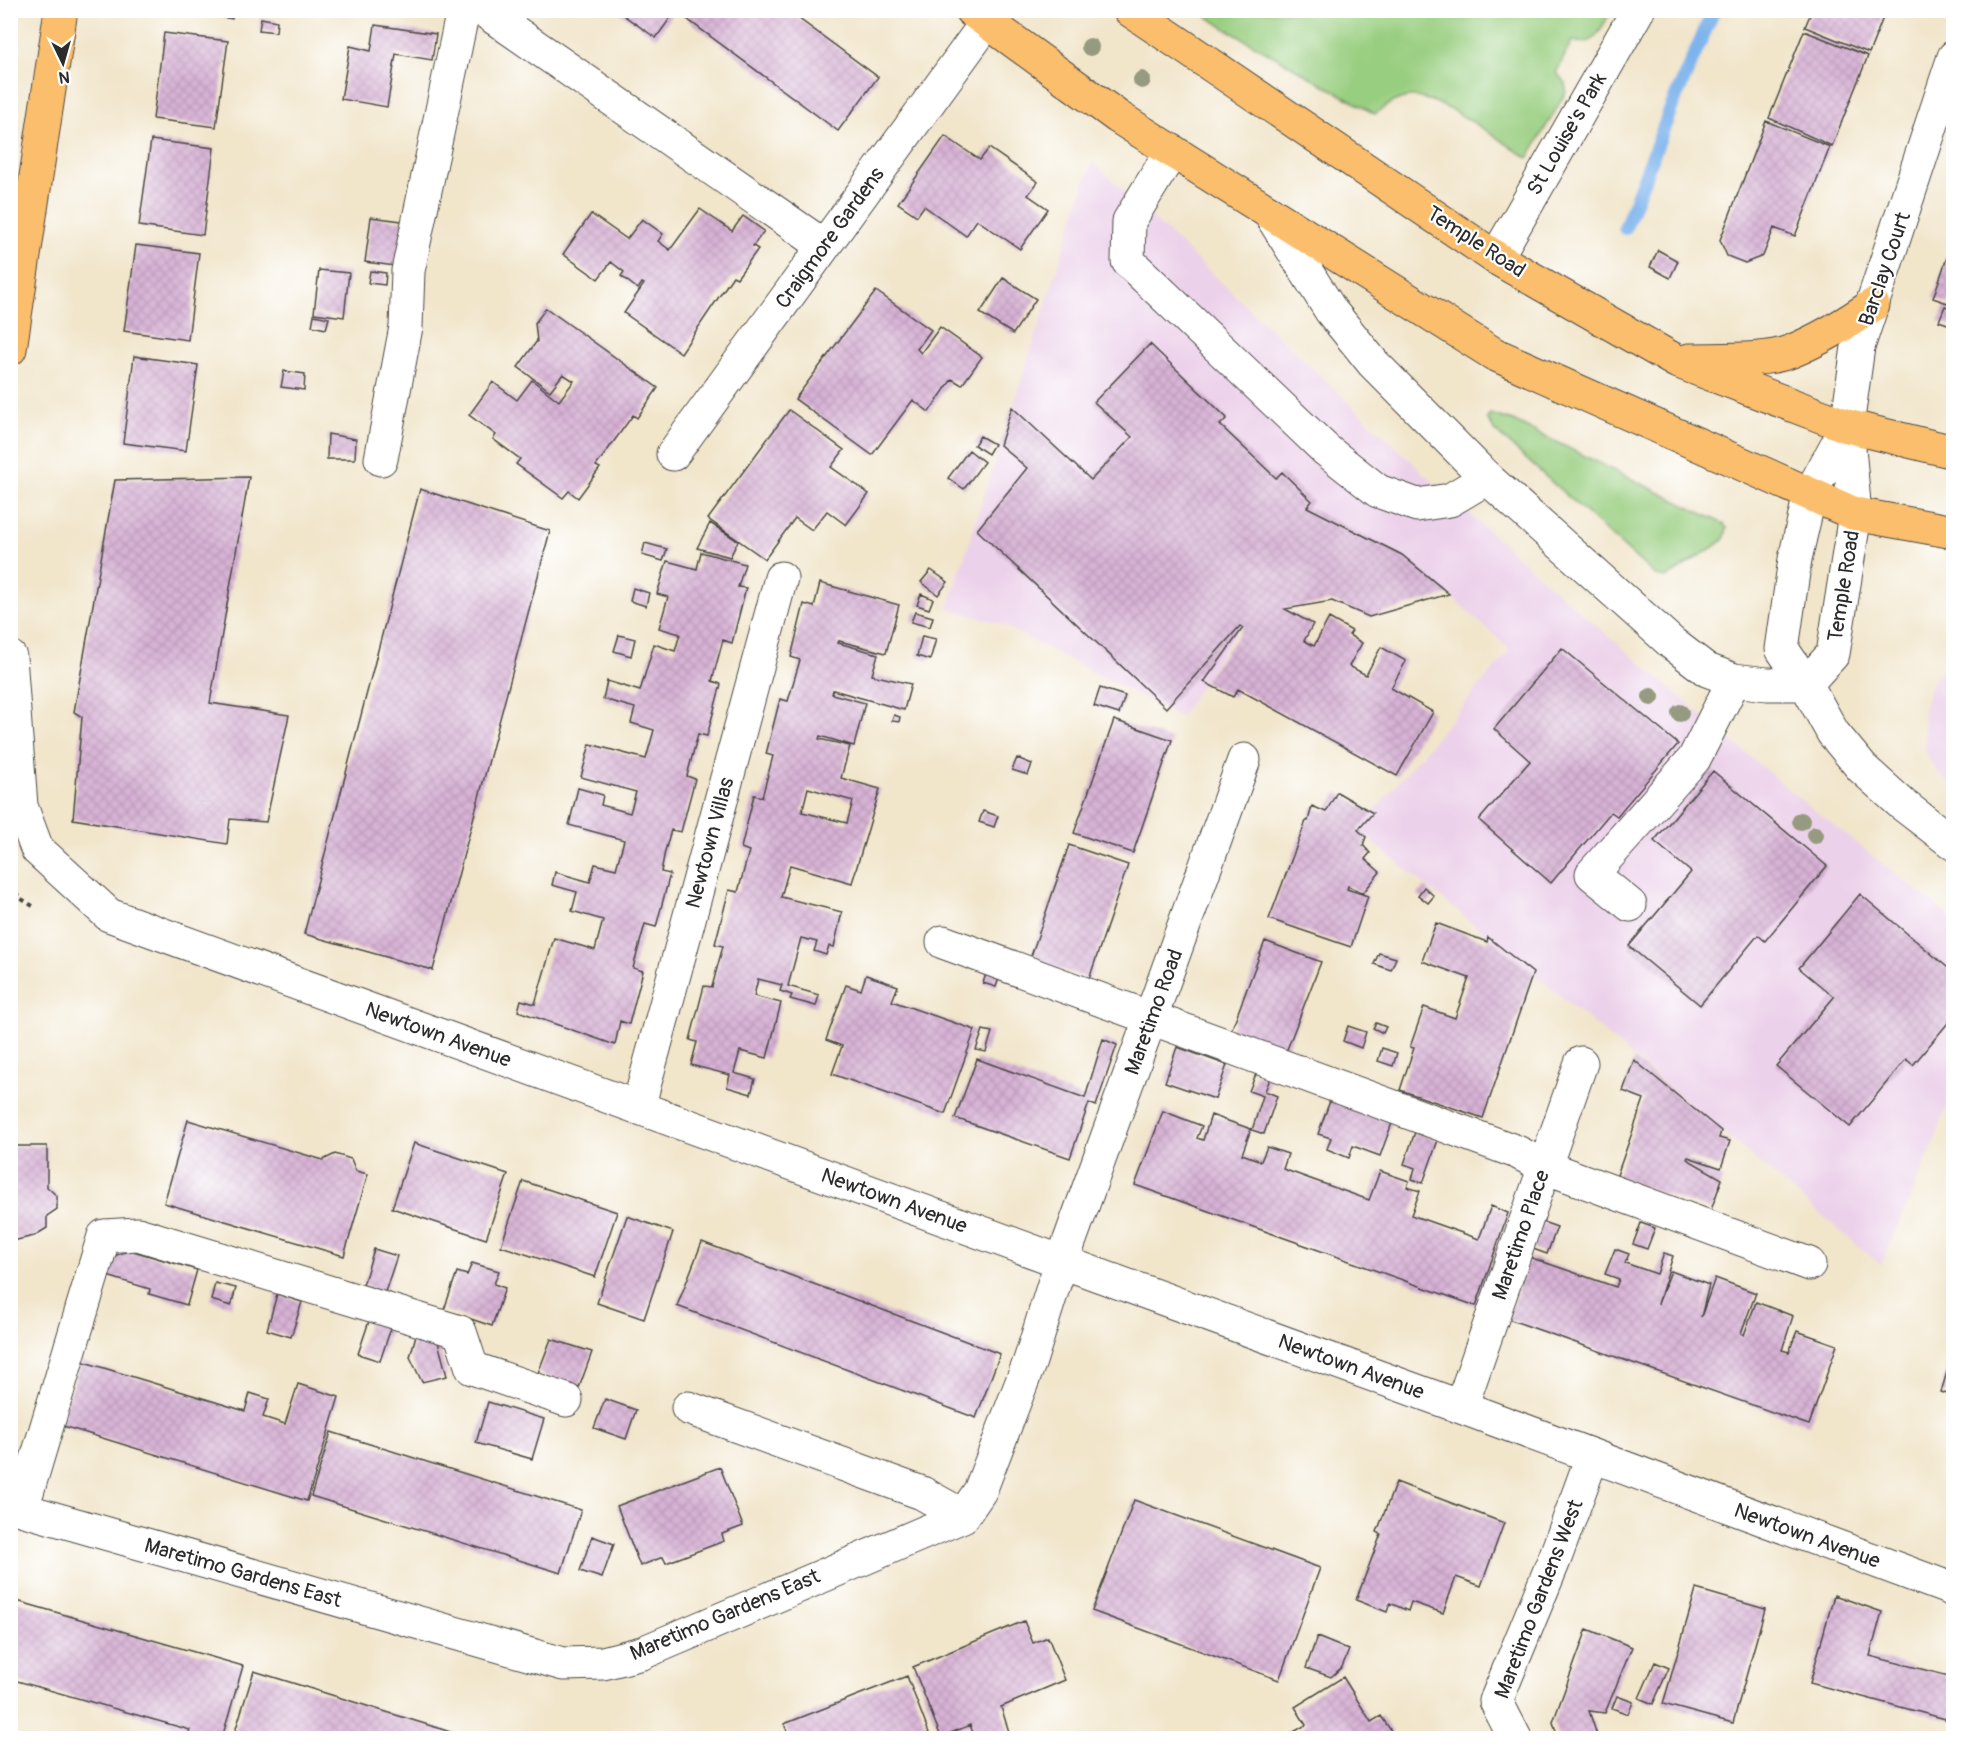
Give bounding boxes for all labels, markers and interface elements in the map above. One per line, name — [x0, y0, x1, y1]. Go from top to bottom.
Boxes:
north arrow — [33, 33, 93, 93]
text: N — [58, 67, 70, 87]
street label: St Louise's Park — [1521, 68, 1613, 200]
street label: Craigmore Gardens — [770, 161, 891, 314]
street label: Temple Road — [1421, 200, 1531, 284]
street label: Barclay Court — [1853, 208, 1917, 330]
street label: Temple Road — [1822, 528, 1866, 644]
street label: Newtown Villas — [680, 774, 741, 911]
street label: Maretimo Road — [1119, 945, 1189, 1079]
street label: Newtown Avenue — [361, 996, 515, 1074]
street label: Newtown Avenue — [817, 1162, 971, 1240]
street label: Maretimo Place — [1486, 1166, 1556, 1304]
street label: Newtown Avenue — [1274, 1328, 1428, 1406]
street label: Maretimo Gardens West — [1489, 1495, 1590, 1702]
street label: Newtown Avenue — [1730, 1497, 1884, 1575]
street label: Maretimo Gardens East — [141, 1532, 345, 1614]
street label: Maretimo Gardens East — [626, 1563, 824, 1667]

